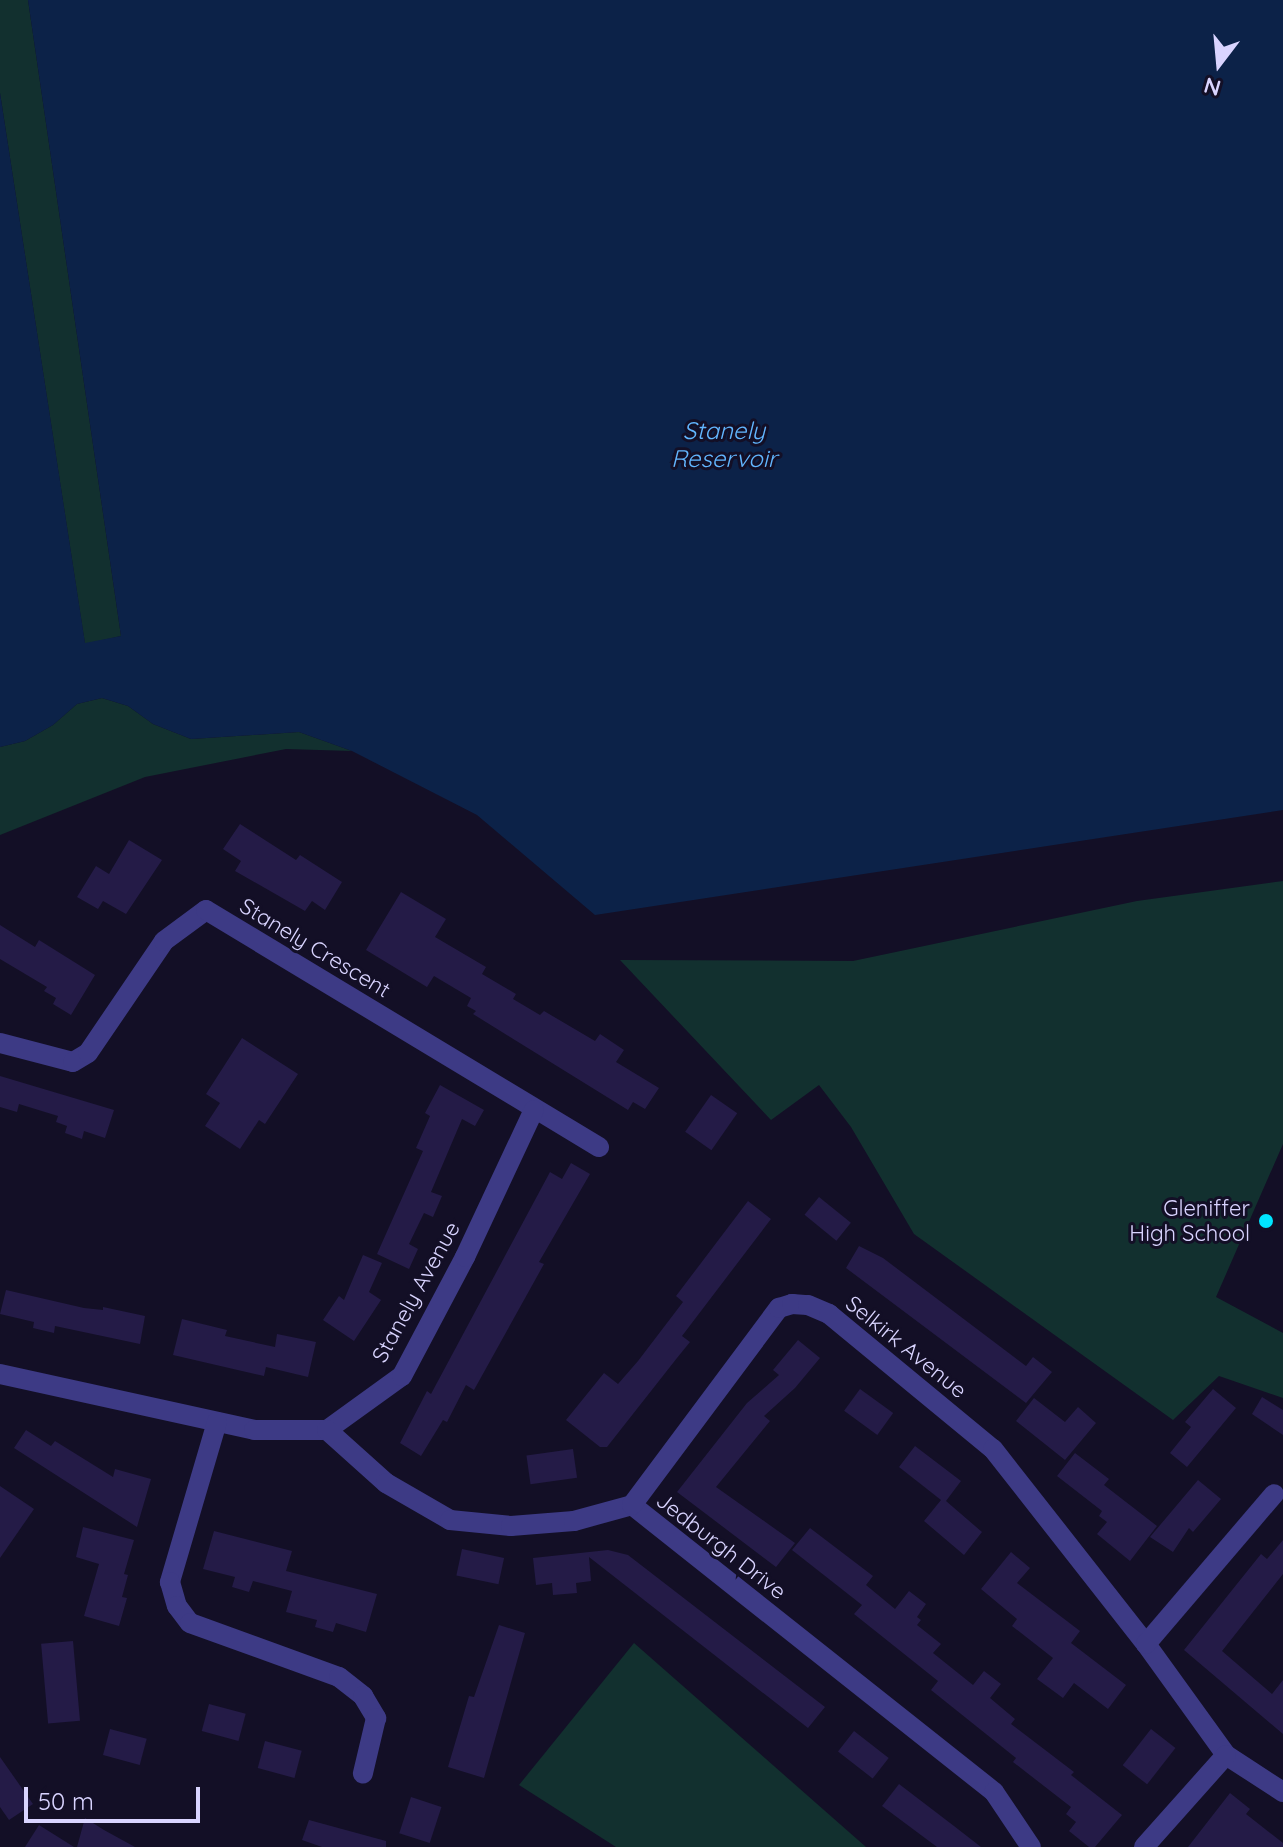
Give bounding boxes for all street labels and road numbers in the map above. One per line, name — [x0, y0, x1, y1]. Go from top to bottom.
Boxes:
street label: Stanely Crescent — [235, 893, 395, 1003]
street label: Stanely Avenue — [366, 1217, 466, 1367]
street label: Selkirk Avenue — [840, 1290, 972, 1404]
street label: Jedburgh Drive — [651, 1487, 791, 1605]

